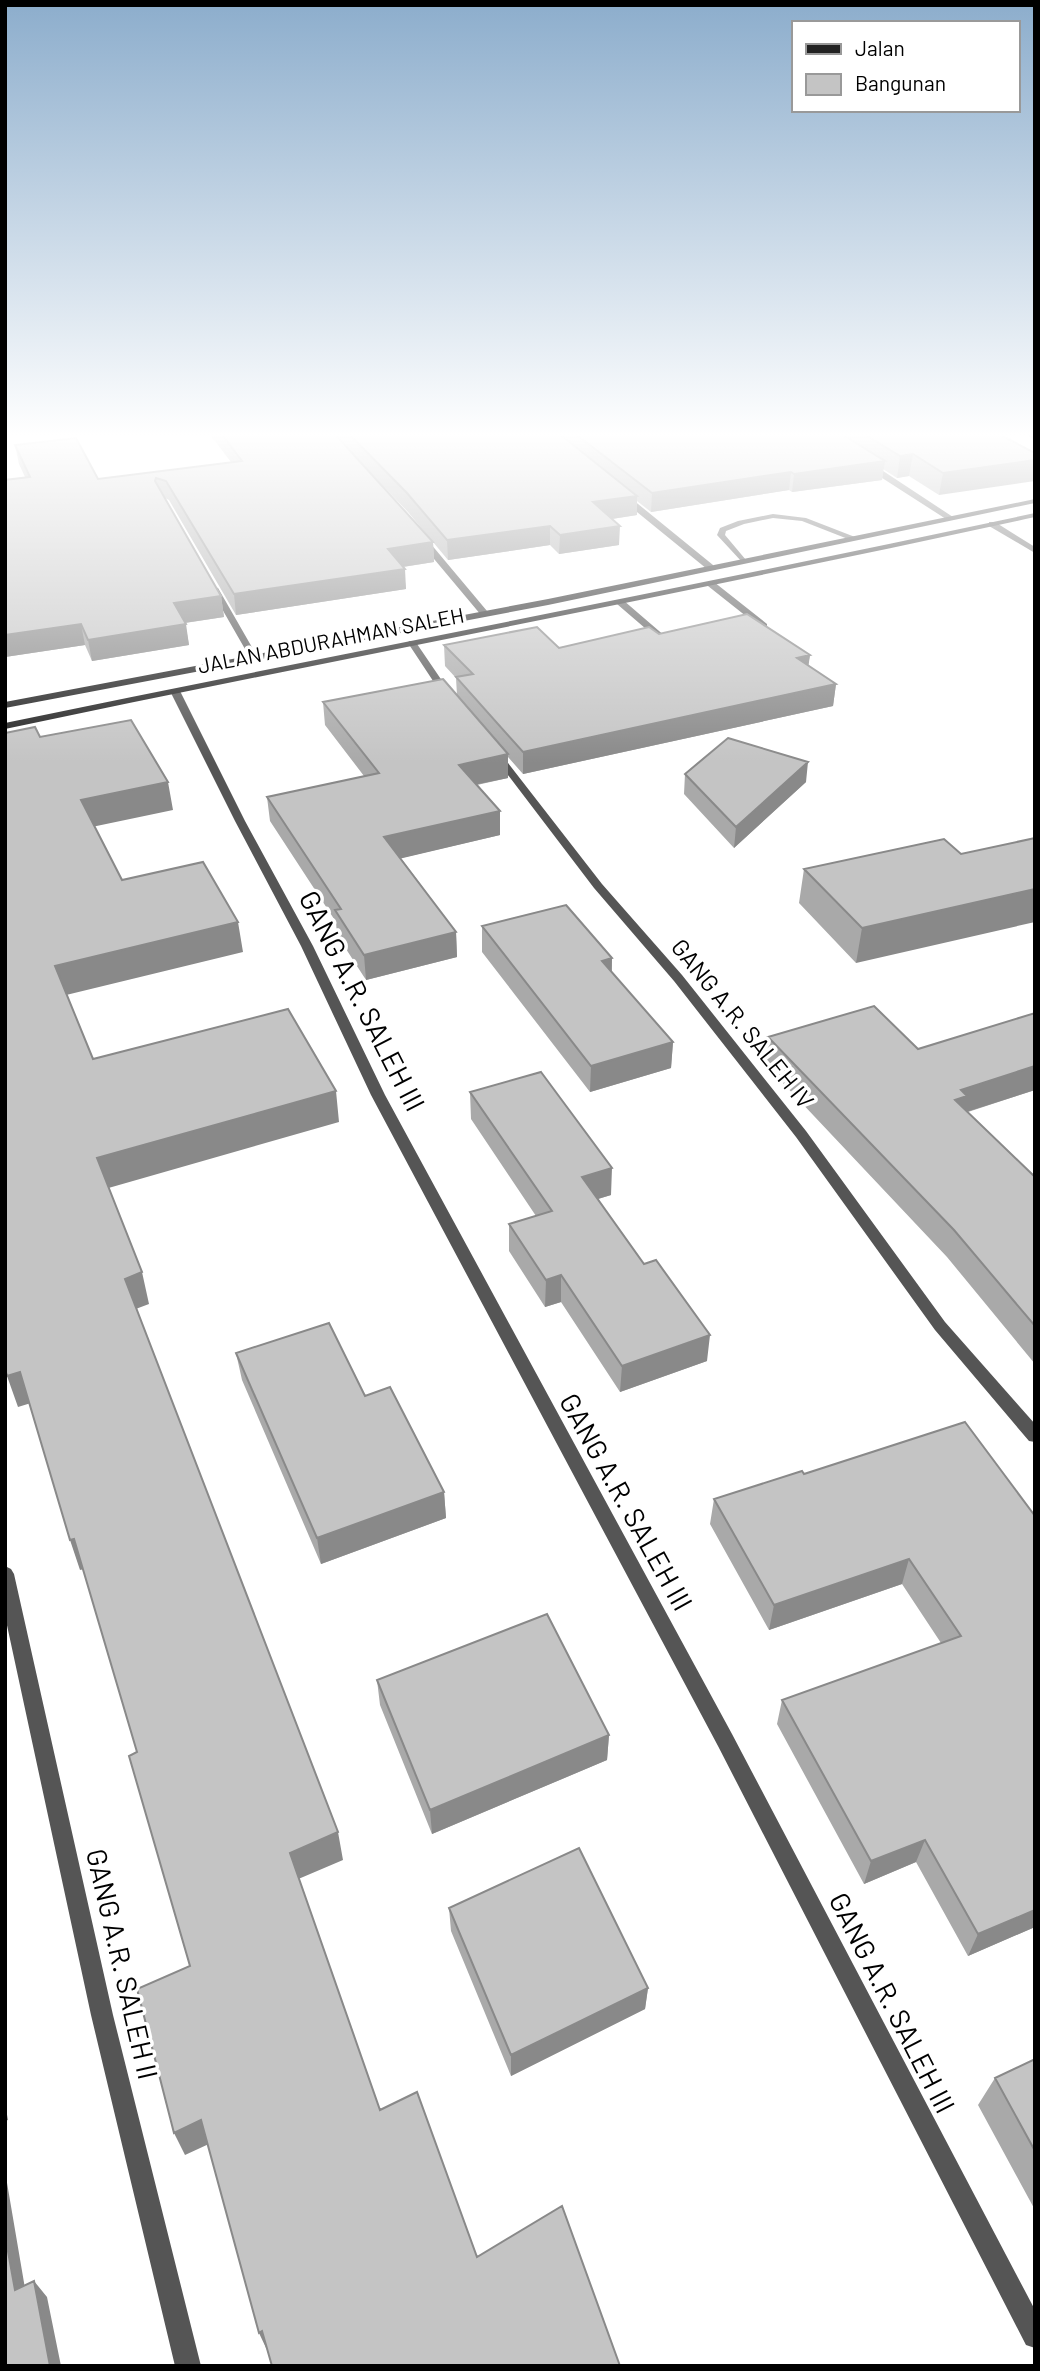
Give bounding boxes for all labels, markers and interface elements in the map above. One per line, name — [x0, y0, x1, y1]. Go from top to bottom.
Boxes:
legend — [792, 21, 1019, 112]
text: Jalan — [855, 35, 905, 60]
text: Bangunan — [855, 70, 946, 95]
street label: JALAN ABDURAHMAN SALEH — [195, 601, 466, 678]
street label: GANG A.R. SALEH III — [293, 885, 433, 1117]
street label: GANG A.R. SALEH IV — [666, 932, 821, 1114]
street label: GANG A.R. SALEH III — [553, 1387, 701, 1616]
street label: GANG A.R. SALEH II — [80, 1845, 166, 2082]
street label: GANG A.R. SALEH III — [823, 1887, 963, 2119]

